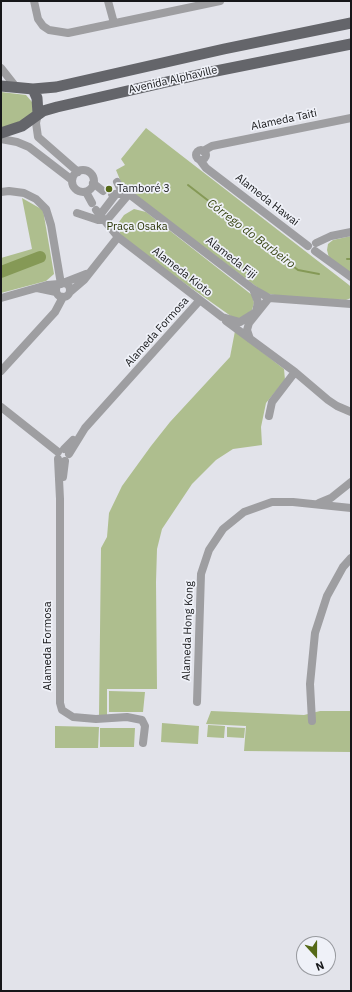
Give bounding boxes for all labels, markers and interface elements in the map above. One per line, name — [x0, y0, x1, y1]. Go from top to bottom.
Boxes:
street label: Avenida Alphaville — [127, 63, 219, 97]
street label: Alameda Taiti — [250, 107, 318, 133]
street label: Alameda Hawai — [233, 171, 301, 229]
place label: Tamboré 3 — [117, 182, 170, 196]
marker: Tamboré 3 — [104, 184, 114, 194]
water label: Córrego do Barbeiro — [204, 196, 298, 272]
park label: Praça Osaka — [106, 220, 168, 234]
street label: Alameda Fiji — [203, 234, 259, 282]
street label: Alameda Kioto — [149, 245, 215, 299]
street label: Alameda Formosa — [122, 294, 192, 370]
street label: Alameda Hong Kong — [180, 581, 196, 681]
street label: Alameda Formosa — [41, 601, 55, 691]
north arrow — [296, 936, 336, 976]
text: N — [314, 958, 326, 974]

